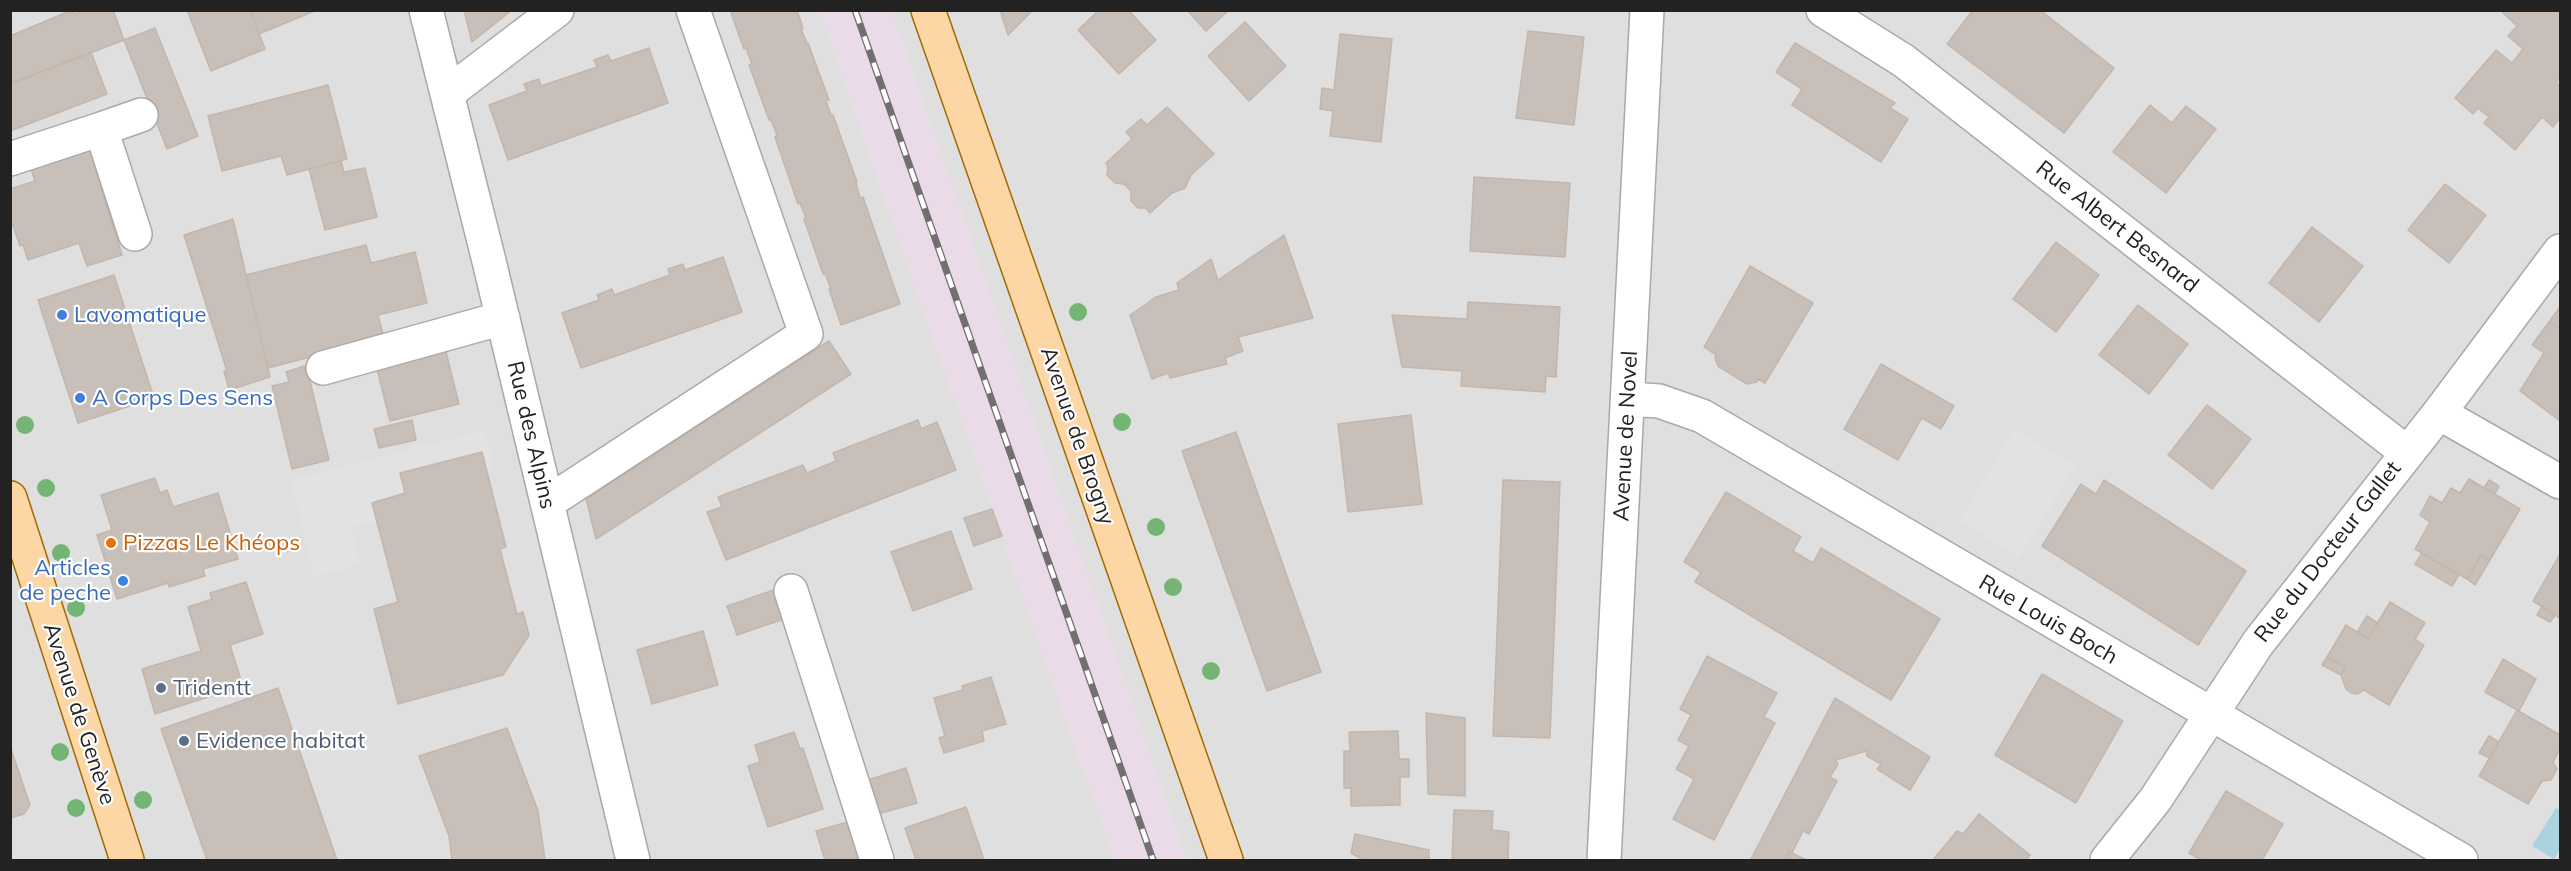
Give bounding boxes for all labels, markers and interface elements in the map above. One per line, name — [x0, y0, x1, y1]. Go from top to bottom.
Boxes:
street label: Rue Albert Besnard — [2030, 155, 2204, 299]
place label: Lavomatique — [74, 302, 206, 328]
marker: Lavomatique — [55, 308, 69, 322]
street label: Avenue de Brogny — [1034, 344, 1120, 528]
street label: Avenue de Novel — [1608, 350, 1644, 522]
street label: Rue des Alpins — [501, 358, 561, 512]
place label: A Corps Des Sens — [92, 385, 273, 411]
marker: A Corps Des Sens — [73, 391, 87, 405]
street label: Rue du Docteur Gallet — [2249, 456, 2407, 648]
place label: Pizzas Le Khéops — [123, 530, 300, 556]
marker: Pizzas Le Khéops — [104, 536, 118, 550]
place label: Articles de peche — [19, 555, 111, 606]
street label: Rue Louis Boch — [1974, 570, 2122, 670]
marker: Articles de peche — [116, 574, 130, 588]
street label: Avenue de Genève — [37, 620, 121, 808]
place label: Tridentt — [173, 675, 251, 701]
marker: Tridentt — [154, 681, 168, 695]
place label: Evidence habitat — [196, 728, 365, 754]
marker: Evidence habitat — [177, 734, 191, 748]

